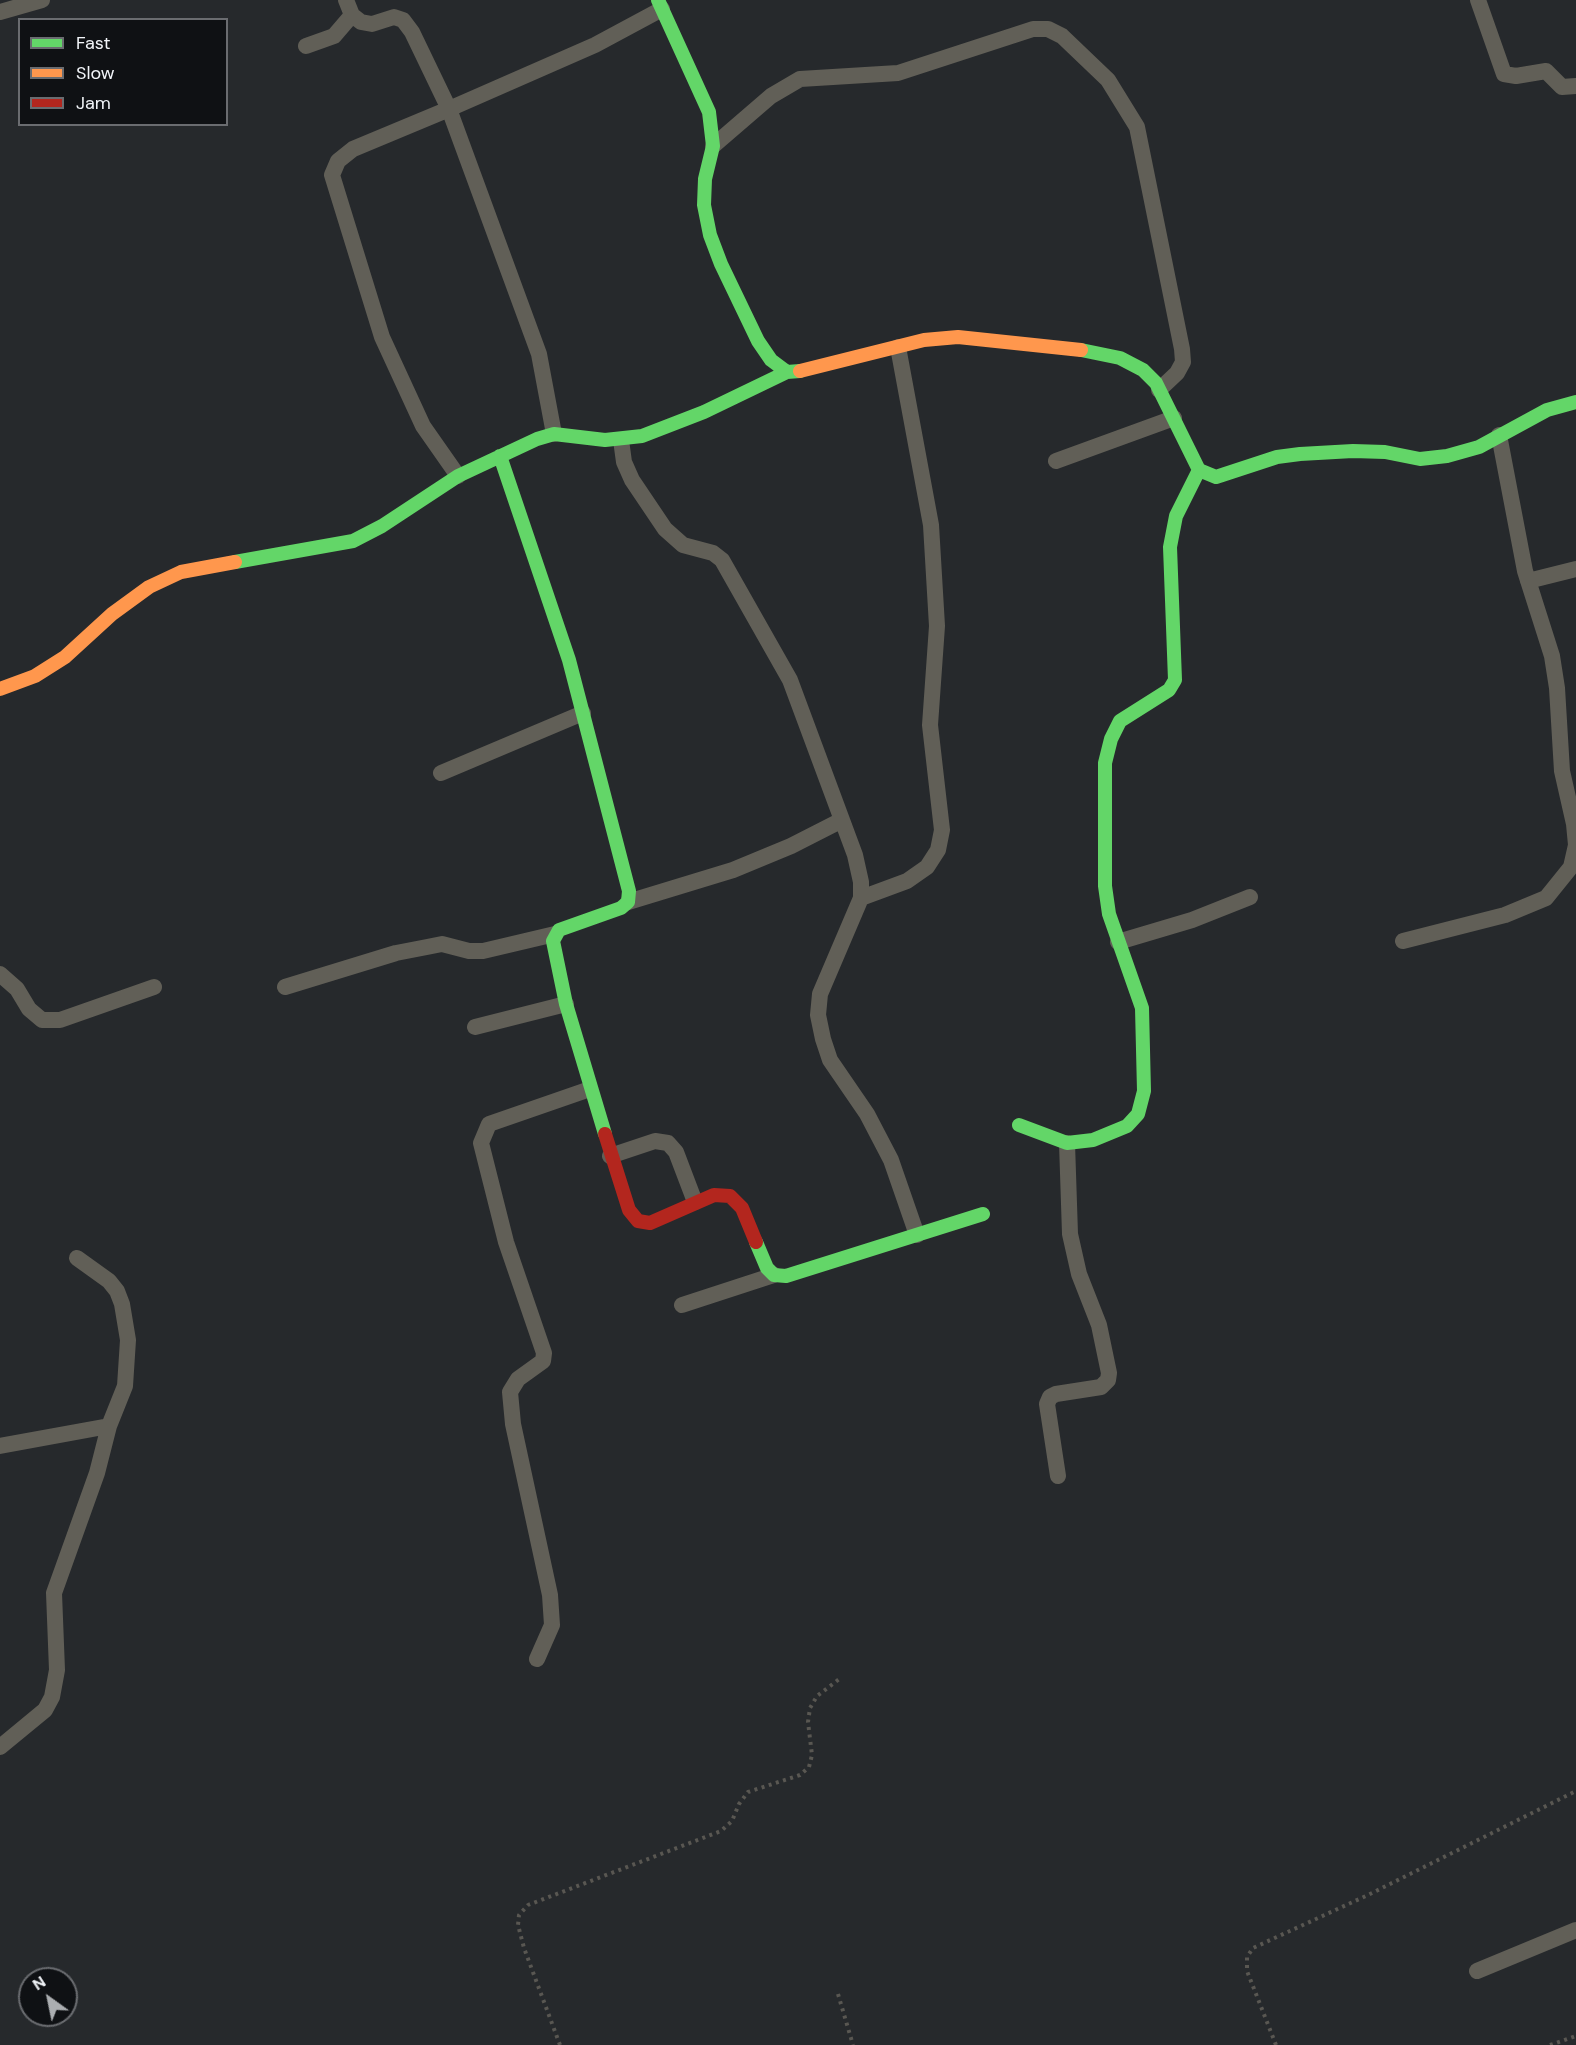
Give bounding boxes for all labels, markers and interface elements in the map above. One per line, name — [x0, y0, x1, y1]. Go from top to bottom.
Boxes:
legend — [18, 18, 228, 126]
text: Fast — [76, 31, 111, 55]
text: Slow — [76, 61, 115, 85]
text: Jam — [76, 91, 111, 115]
north arrow — [18, 1967, 78, 2027]
text: N — [28, 1971, 50, 1995]

